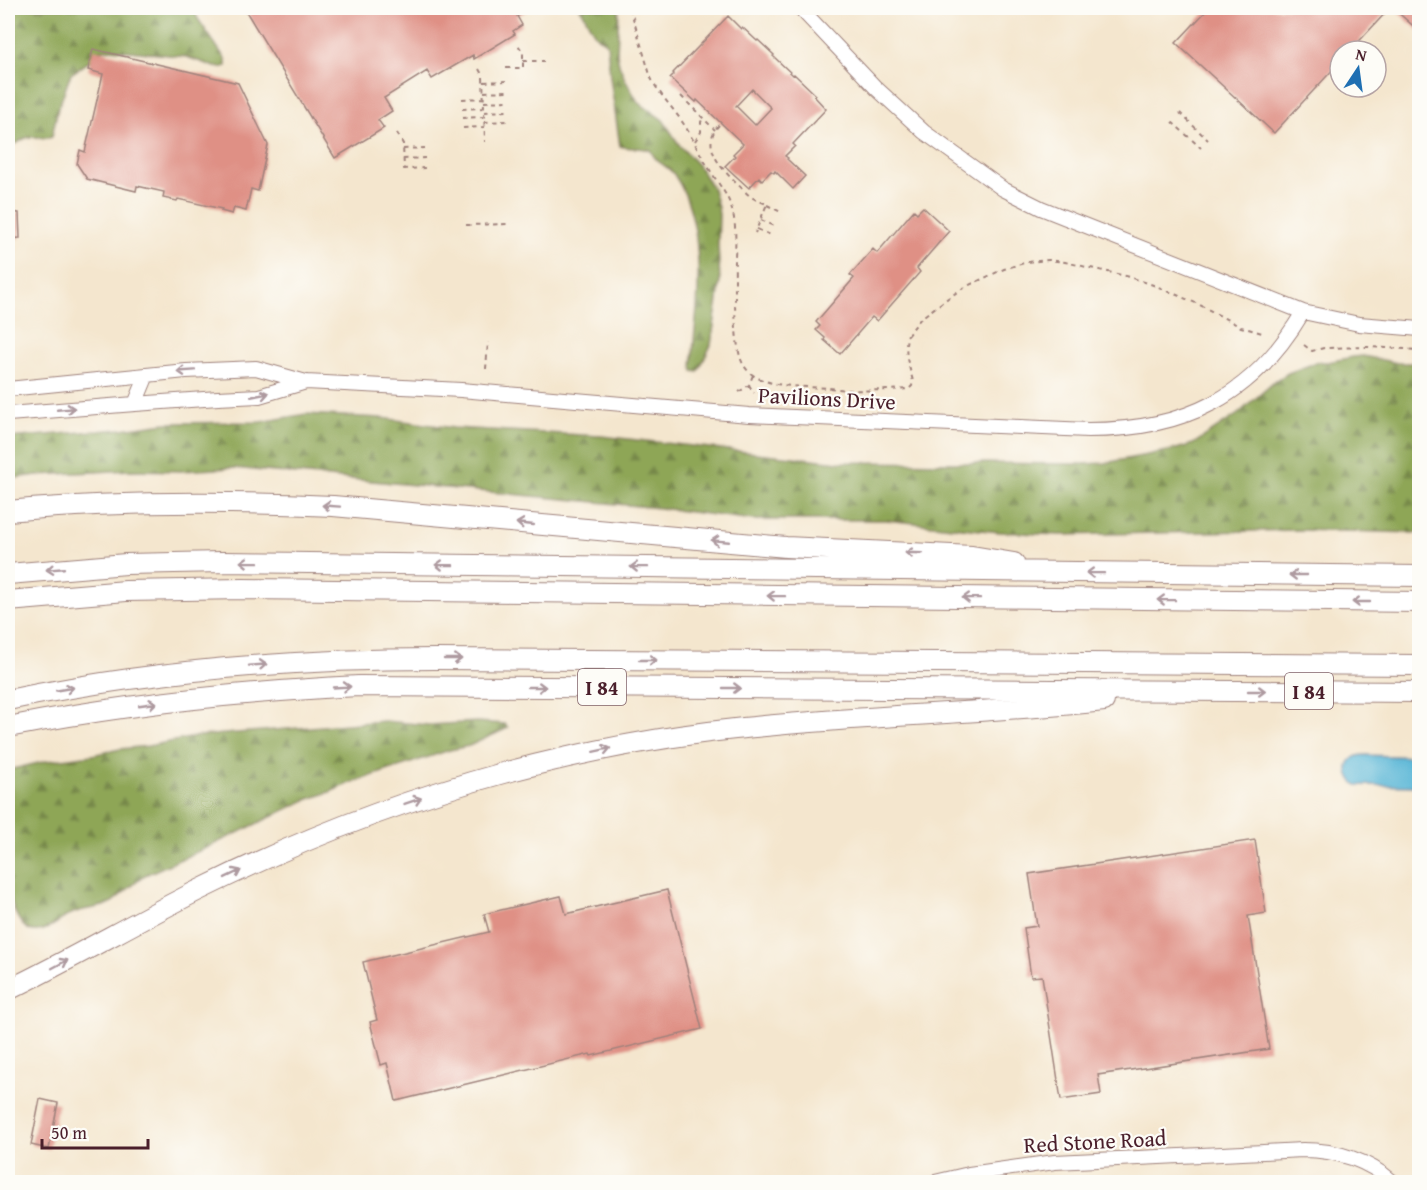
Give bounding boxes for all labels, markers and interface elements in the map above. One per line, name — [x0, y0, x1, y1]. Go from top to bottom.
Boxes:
north arrow — [1328, 39, 1388, 99]
text: N — [1353, 41, 1370, 67]
one-way arrow — [177, 366, 197, 377]
street label: Pavilions Drive — [757, 378, 897, 418]
one-way arrow — [250, 389, 269, 400]
one-way arrow — [55, 403, 75, 414]
one-way arrow — [322, 501, 342, 512]
one-way arrow — [516, 518, 536, 529]
one-way arrow — [710, 535, 730, 546]
one-way arrow — [905, 548, 925, 559]
one-way arrow — [240, 556, 260, 568]
one-way arrow — [435, 559, 455, 571]
one-way arrow — [630, 561, 650, 573]
one-way arrow — [45, 564, 65, 575]
one-way arrow — [1085, 567, 1105, 578]
one-way arrow — [1289, 569, 1309, 581]
one-way arrow — [767, 590, 787, 601]
one-way arrow — [962, 592, 982, 604]
one-way arrow — [1157, 594, 1177, 606]
one-way arrow — [1352, 596, 1372, 608]
one-way arrow — [443, 653, 463, 665]
one-way arrow — [638, 654, 658, 666]
one-way arrow — [248, 659, 268, 670]
road number: I 84 — [578, 669, 626, 705]
road number: I 84 — [1285, 673, 1333, 709]
one-way arrow — [527, 681, 547, 693]
one-way arrow — [332, 682, 352, 693]
one-way arrow — [722, 682, 742, 694]
one-way arrow — [55, 683, 74, 694]
one-way arrow — [1247, 685, 1267, 697]
one-way arrow — [138, 698, 157, 709]
one-way arrow — [591, 744, 611, 755]
one-way arrow — [404, 794, 422, 805]
one-way arrow — [223, 867, 241, 879]
one-way arrow — [51, 958, 68, 970]
scale bar — [42, 1112, 148, 1150]
text: 50 m — [51, 1119, 87, 1146]
street label: Red Stone Road — [1023, 1121, 1167, 1161]

